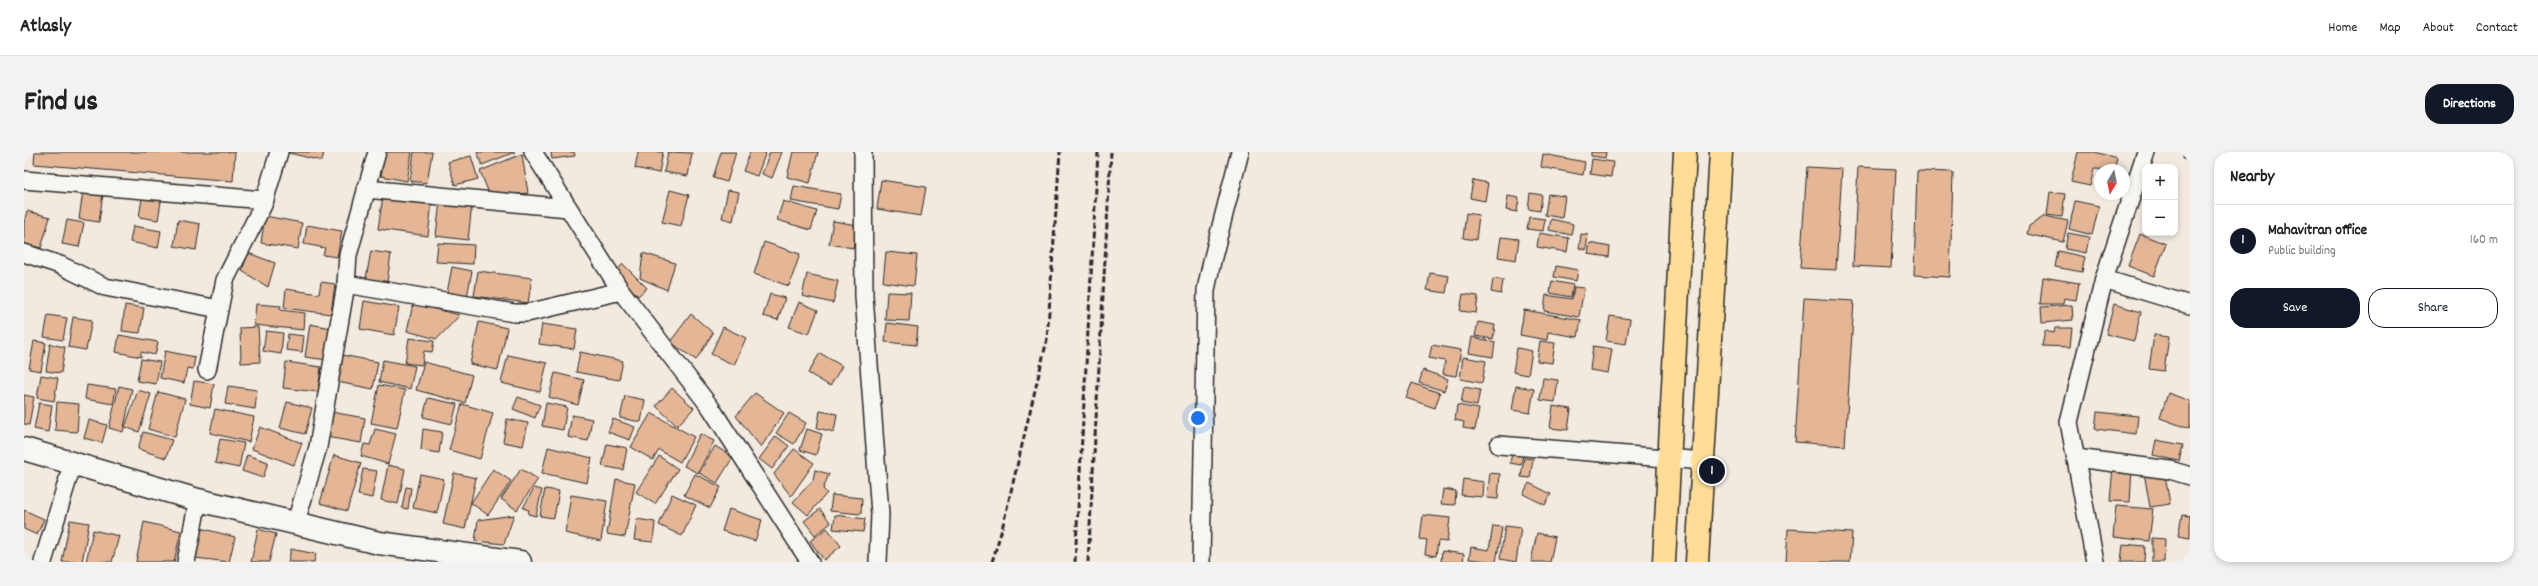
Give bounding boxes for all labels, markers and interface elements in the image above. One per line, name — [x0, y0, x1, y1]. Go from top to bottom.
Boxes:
text: Atlasly — [20, 14, 71, 41]
text: Home — [2328, 18, 2357, 38]
text: Map — [2379, 18, 2401, 38]
text: About — [2423, 18, 2454, 38]
text: Contact — [2476, 18, 2518, 38]
text: Find us — [24, 84, 98, 124]
button: Directions — [2425, 84, 2514, 124]
north arrow — [2094, 164, 2130, 200]
map controls — [2142, 164, 2178, 236]
button: + — [2142, 164, 2178, 200]
text: Nearby — [2230, 166, 2274, 190]
button: − — [2142, 200, 2178, 236]
text: Mahavitran office — [2268, 220, 2367, 242]
text: 1 — [2242, 231, 2244, 250]
text: 160 m — [2470, 231, 2498, 250]
text: Public building — [2268, 242, 2336, 261]
button: Save — [2230, 288, 2360, 328]
button: Share — [2368, 288, 2498, 328]
your location — [1188, 408, 1208, 428]
pin: 1 — [1699, 456, 1725, 486]

